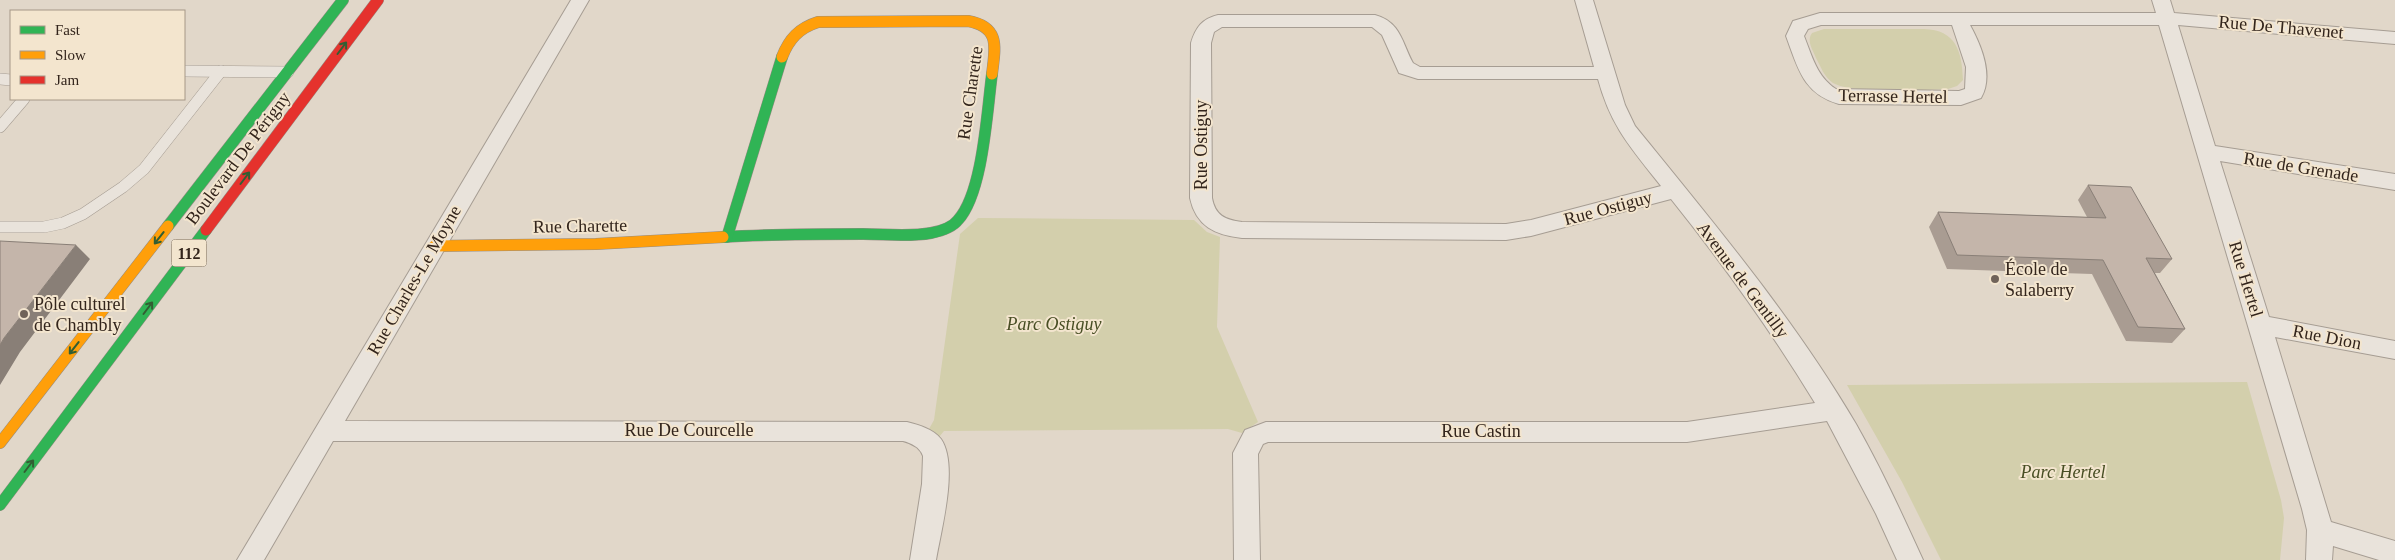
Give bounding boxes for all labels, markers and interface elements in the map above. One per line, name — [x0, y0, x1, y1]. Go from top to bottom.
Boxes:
legend — [10, 10, 185, 100]
street label: Rue De Thavenet — [2218, 12, 2344, 42]
text: Fast — [55, 22, 81, 38]
one-way arrow — [337, 41, 347, 55]
street label: Rue Charette — [954, 45, 986, 141]
text: Slow — [55, 47, 86, 63]
text: Jam — [55, 72, 79, 88]
street label: Terrasse Hertel — [1838, 85, 1948, 107]
street label: Boulevard De Périgny — [182, 88, 294, 228]
street label: Rue Ostiguy — [1191, 100, 1211, 190]
street label: Rue de Grenade — [2242, 148, 2360, 186]
one-way arrow — [240, 171, 250, 185]
street label: Rue Ostiguy — [1562, 187, 1654, 229]
street label: Rue Charles-Le Moyne — [363, 202, 465, 358]
street label: Rue Charette — [533, 215, 627, 237]
street label: Avenue de Gentilly — [1693, 218, 1793, 342]
one-way arrow — [154, 231, 165, 244]
street label: Rue Hertel — [2225, 239, 2267, 319]
road number: 112 — [172, 240, 206, 266]
place label: École de Salaberry — [2005, 258, 2074, 300]
marker: École de Salaberry — [1989, 273, 2001, 285]
place label: Pôle culturel de Chambly — [34, 294, 125, 335]
one-way arrow — [142, 302, 153, 315]
marker: Pôle culturel de Chambly — [18, 308, 30, 320]
park label: Parc Ostiguy — [1006, 314, 1101, 334]
street label: Rue Dion — [2291, 321, 2363, 353]
one-way arrow — [68, 341, 79, 354]
street label: Rue De Courcelle — [625, 420, 753, 440]
street label: Rue Castin — [1441, 421, 1521, 441]
one-way arrow — [24, 459, 34, 473]
park label: Parc Hertel — [2020, 462, 2105, 482]

